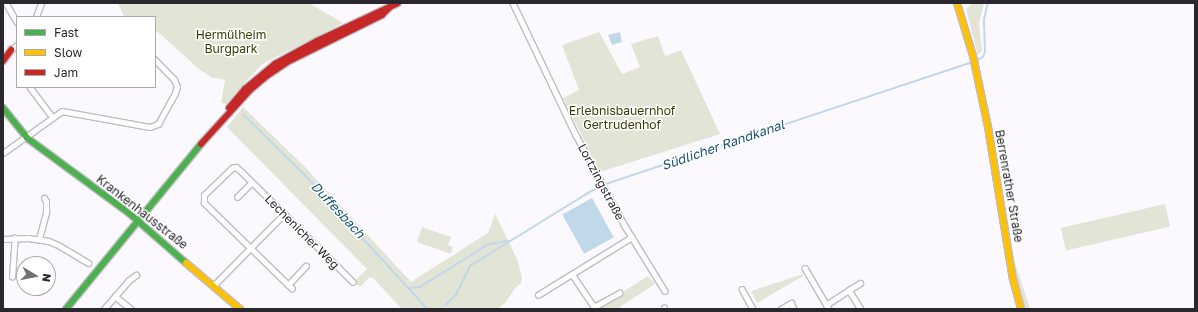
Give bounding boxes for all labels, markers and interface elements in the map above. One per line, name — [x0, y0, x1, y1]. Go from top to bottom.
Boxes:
legend — [16, 16, 156, 88]
text: Fast — [54, 25, 79, 40]
park label: Hermülheim Burgpark — [196, 28, 266, 56]
text: Slow — [54, 45, 82, 60]
text: Jam — [54, 65, 78, 80]
park label: Erlebnisbauernhof Gertrudenhof — [569, 104, 675, 132]
water label: Südlicher Randkanal — [660, 117, 786, 173]
street label: Berrenrather Straße — [992, 129, 1026, 243]
street label: Lortzingstraße — [575, 141, 627, 223]
street label: Krankenhausstraße — [93, 172, 191, 252]
water label: Duffesbach — [308, 179, 368, 241]
street label: Lechenicher Weg — [262, 192, 342, 272]
north arrow — [16, 256, 56, 296]
text: N — [40, 273, 54, 283]

